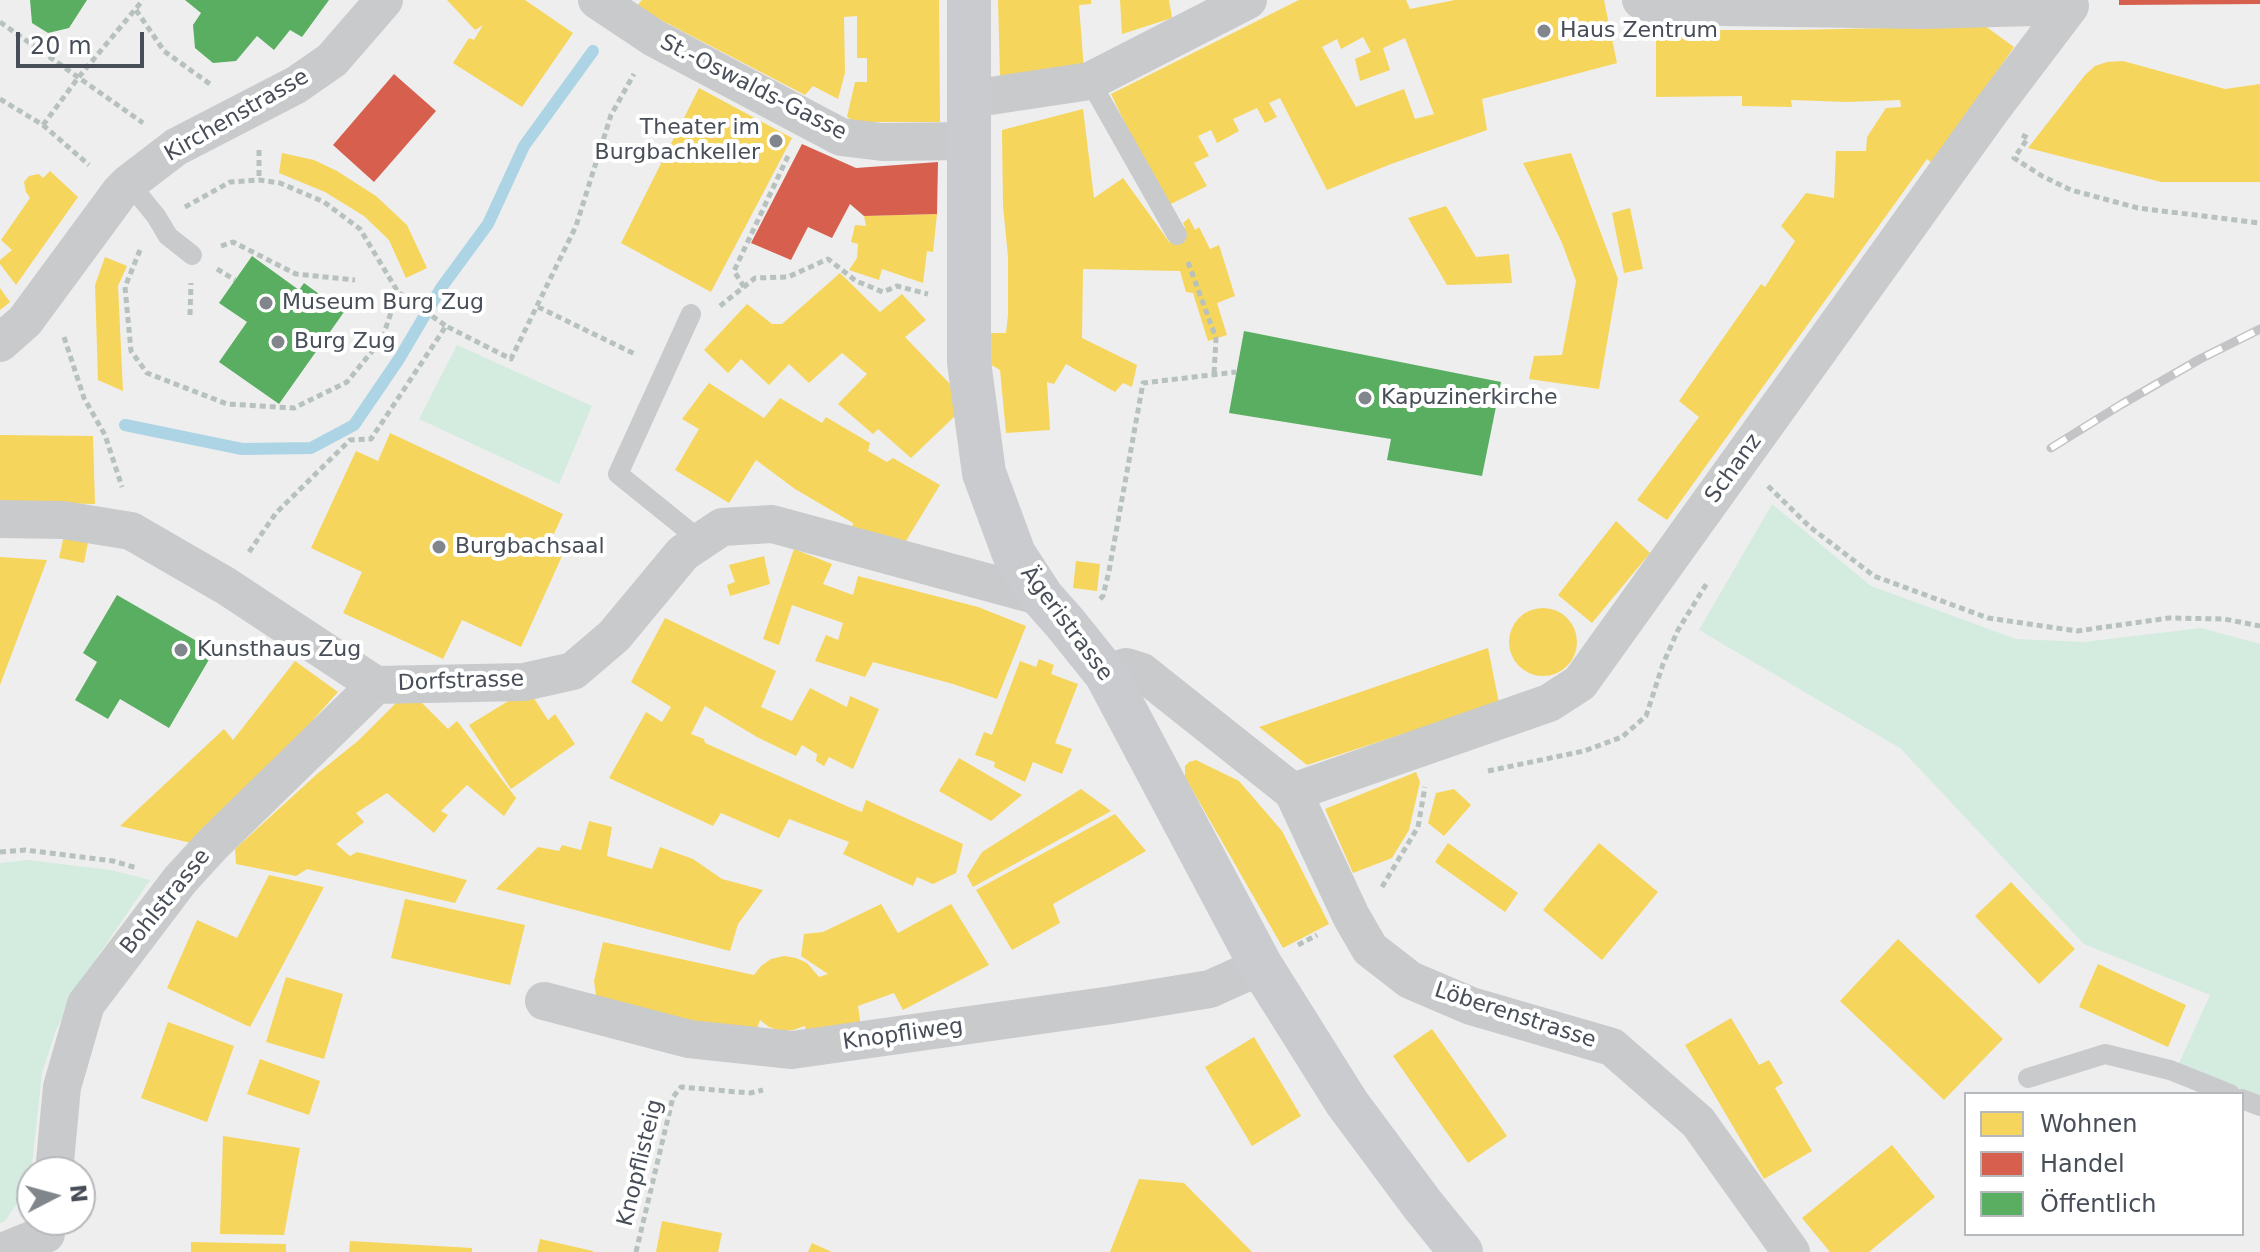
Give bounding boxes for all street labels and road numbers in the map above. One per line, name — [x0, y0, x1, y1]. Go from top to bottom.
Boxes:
street label: St.-Oswalds-Gasse — [655, 30, 851, 146]
street label: Kirchenstrasse — [160, 64, 314, 168]
street label: Schanz — [1700, 429, 1768, 509]
street label: Ägeristrasse — [1014, 561, 1118, 687]
street label: Dorfstrasse — [397, 667, 525, 697]
street label: Bohlstrasse — [116, 844, 216, 960]
street label: Löberenstrasse — [1431, 977, 1599, 1055]
street label: Knopfliweg — [841, 1013, 965, 1057]
street label: Knopflisteig — [613, 1097, 669, 1229]

